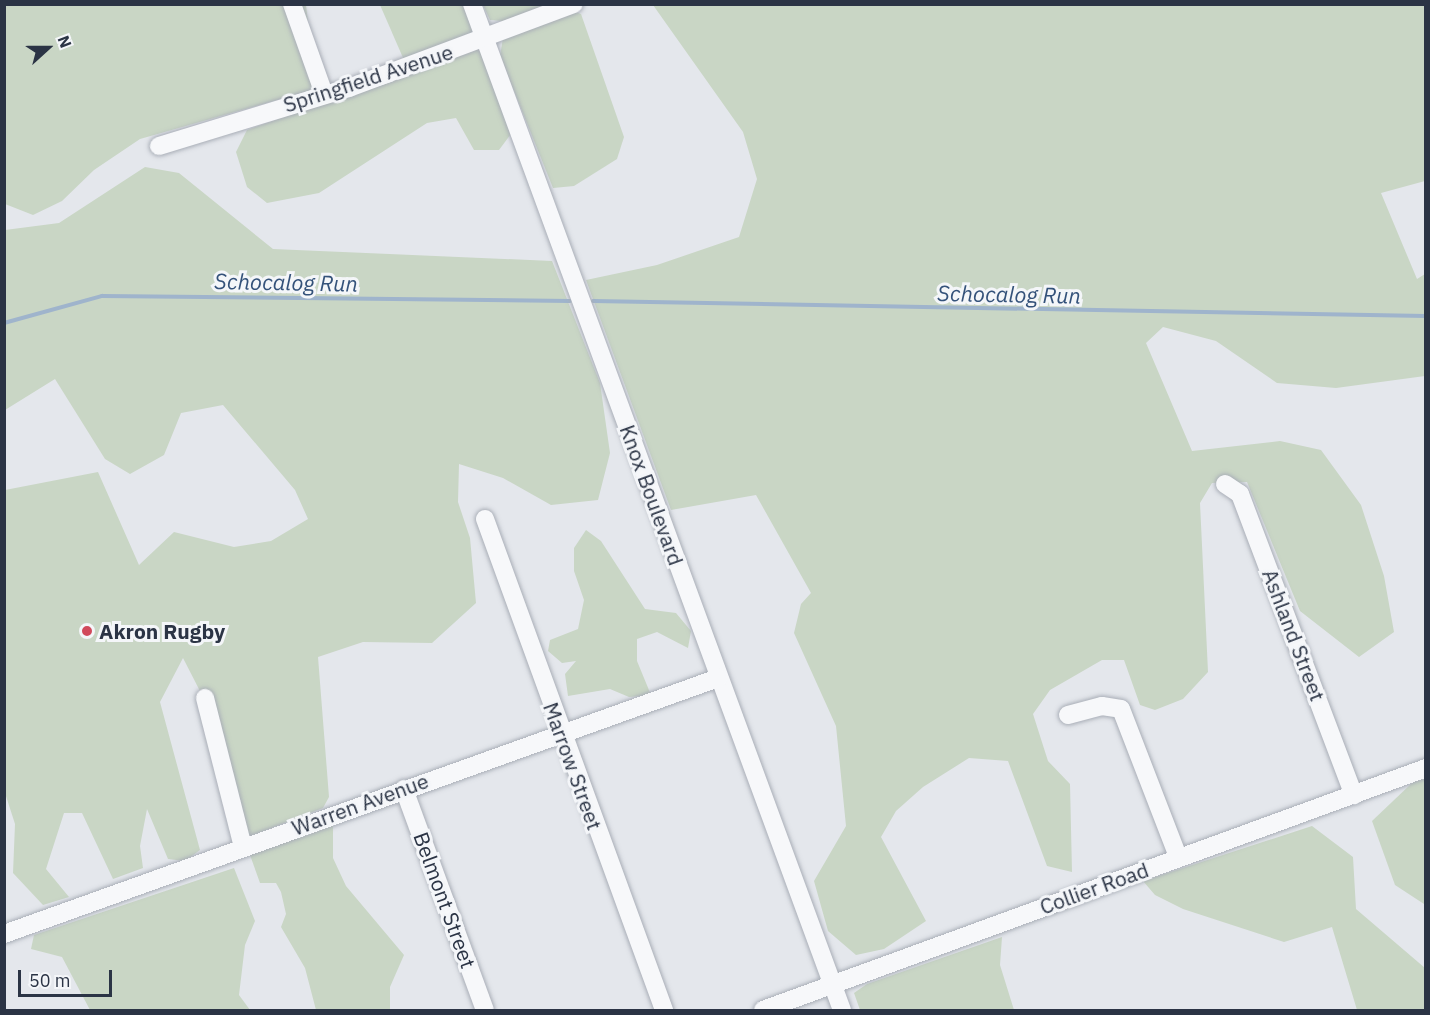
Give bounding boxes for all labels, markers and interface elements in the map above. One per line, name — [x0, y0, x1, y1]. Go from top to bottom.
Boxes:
north arrow — [18, 18, 78, 78]
text: N — [53, 33, 76, 51]
street label: Springfield Avenue — [280, 39, 456, 117]
water label: Schocalog Run — [214, 268, 358, 296]
water label: Schocalog Run — [937, 280, 1081, 308]
street label: Knox Boulevard — [615, 421, 689, 569]
street label: Ashland Street — [1257, 566, 1331, 704]
place label: Akron Rugby — [99, 618, 225, 644]
marker: Akron Rugby — [80, 624, 94, 638]
street label: Marrow Street — [538, 699, 608, 833]
street label: Warren Avenue — [288, 768, 432, 840]
street label: Belmont Street — [409, 829, 481, 971]
street label: Collier Road — [1036, 857, 1152, 919]
scale bar — [21, 958, 116, 996]
text: 50 m — [29, 969, 71, 992]

